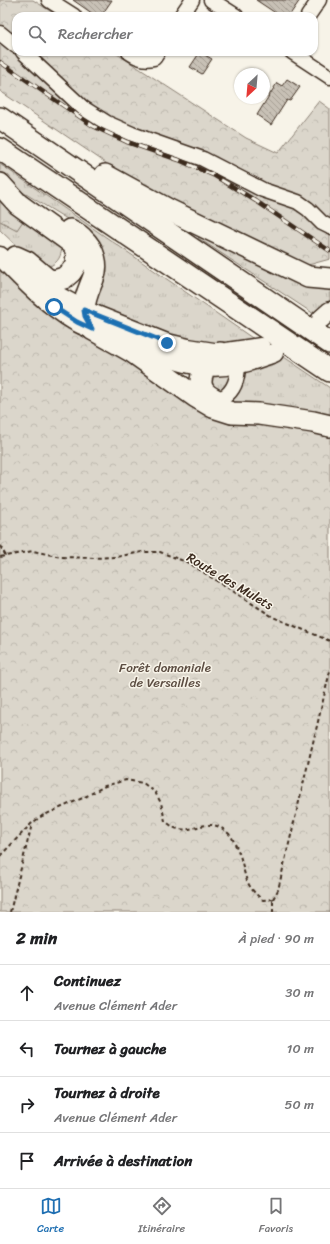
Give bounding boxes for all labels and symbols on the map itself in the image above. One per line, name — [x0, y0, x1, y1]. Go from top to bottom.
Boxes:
north arrow — [234, 68, 270, 104]
route start — [45, 298, 63, 316]
route end — [158, 334, 176, 352]
street label: Route des Mulets — [182, 546, 278, 616]
park label: Forêt domaniale de Versailles — [119, 656, 211, 694]

